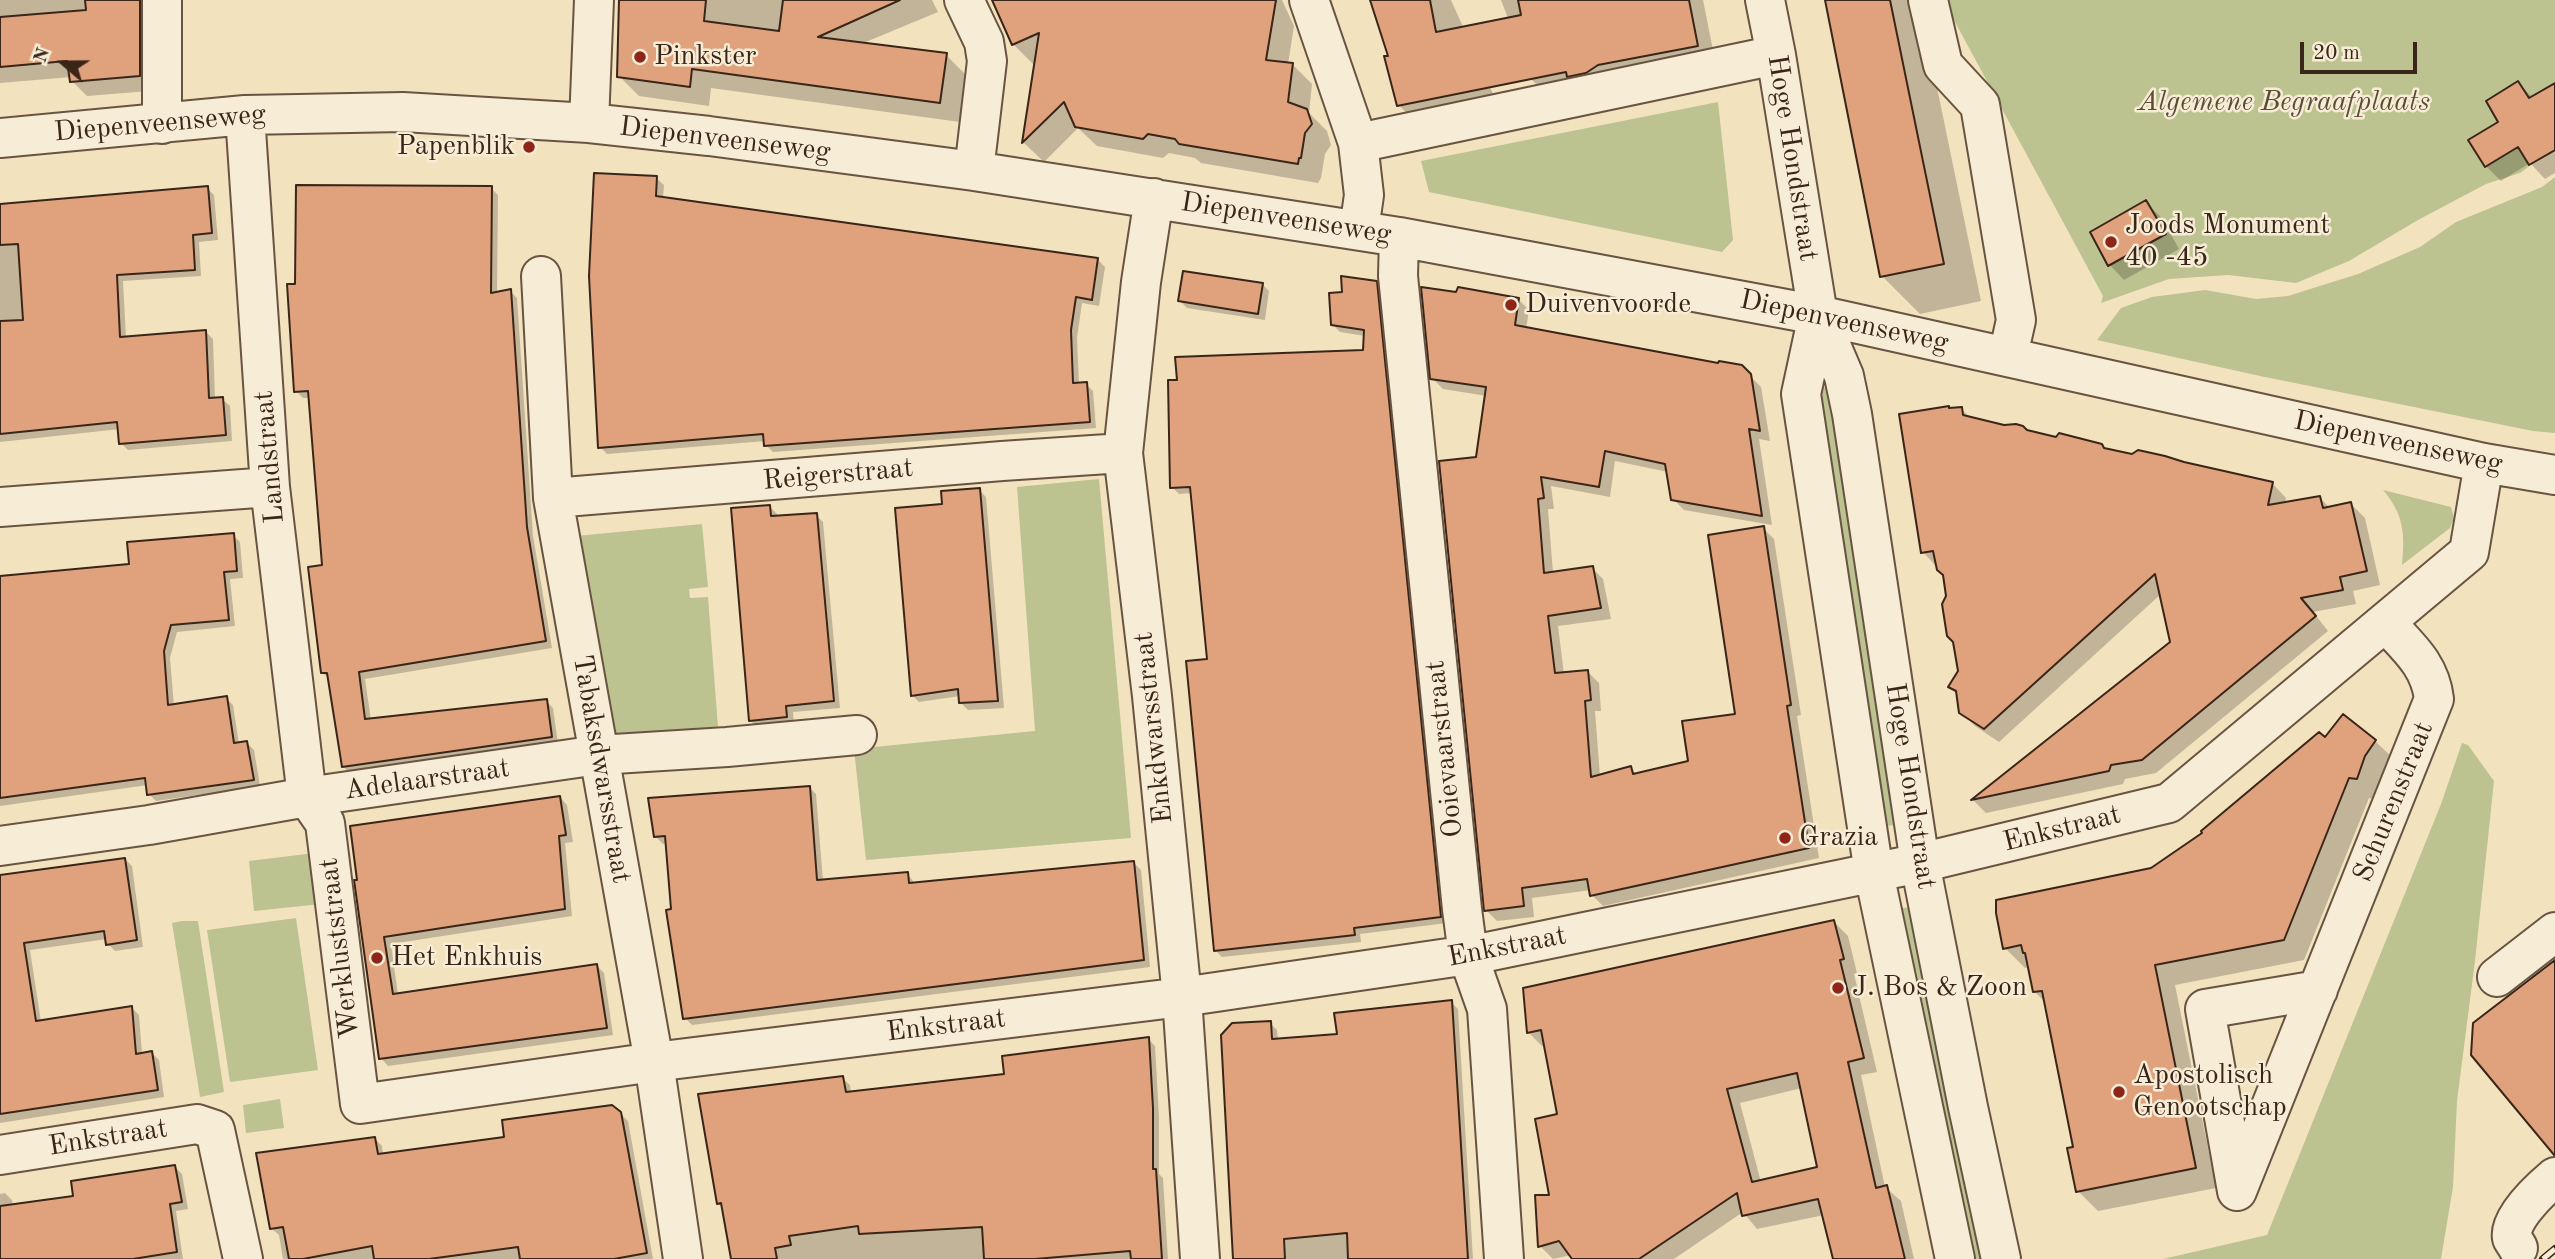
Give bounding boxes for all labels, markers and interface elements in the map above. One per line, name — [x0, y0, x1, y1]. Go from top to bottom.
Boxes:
north arrow — [28, 28, 98, 98]
scale bar — [2303, 28, 2420, 72]
place label: Pinkster — [654, 40, 757, 74]
text: 20 m — [2313, 43, 2360, 64]
text: N — [31, 46, 54, 66]
marker: Pinkster — [632, 49, 648, 65]
street label: Hoge Hondstraat — [1759, 52, 1825, 264]
park label: Algemene Begraafplaats — [2138, 86, 2430, 120]
street label: Diepenveenseweg — [53, 98, 267, 150]
street label: Diepenveenseweg — [617, 110, 833, 170]
place label: Papenblik — [397, 130, 515, 164]
marker: Papenblik — [521, 139, 537, 155]
street label: Diepenveenseweg — [1178, 186, 1394, 252]
place label: Joods Monument 40 -45 — [2125, 209, 2330, 275]
marker: Joods Monument 40 -45 — [2103, 234, 2119, 250]
street label: Diepenveenseweg — [1737, 283, 1951, 361]
place label: Duivenvoorde — [1525, 288, 1691, 322]
marker: Duivenvoorde — [1503, 297, 1519, 313]
street label: Landstraat — [247, 389, 293, 525]
street label: Diepenveenseweg — [2291, 404, 2505, 482]
street label: Reigerstraat — [761, 452, 915, 498]
street label: Enkdwarsstraat — [1127, 630, 1181, 826]
street label: Tabaksdwarsstraat — [564, 652, 638, 886]
street label: Ooievaarstraat — [1419, 659, 1471, 839]
street label: Hoge Hondstraat — [1877, 680, 1943, 892]
street label: Schurenstraat — [2347, 717, 2441, 887]
street label: Adelaarstraat — [342, 752, 512, 808]
street label: Enkstraat — [2000, 798, 2124, 860]
place label: Grazia — [1799, 821, 1878, 855]
marker: Grazia — [1777, 830, 1793, 846]
street label: Werkluststraat — [312, 856, 368, 1040]
street label: Enkstraat — [1445, 919, 1569, 975]
place label: Het Enkhuis — [391, 941, 542, 975]
marker: Het Enkhuis — [369, 950, 385, 966]
place label: J. Bos & Zoon — [1852, 971, 2027, 1005]
marker: J. Bos & Zoon — [1830, 980, 1846, 996]
street label: Enkstraat — [884, 1002, 1008, 1050]
place label: Apostolisch Genootschap — [2133, 1059, 2287, 1125]
marker: Apostolisch Genootschap — [2111, 1084, 2127, 1100]
street label: Enkstraat — [46, 1112, 170, 1164]

